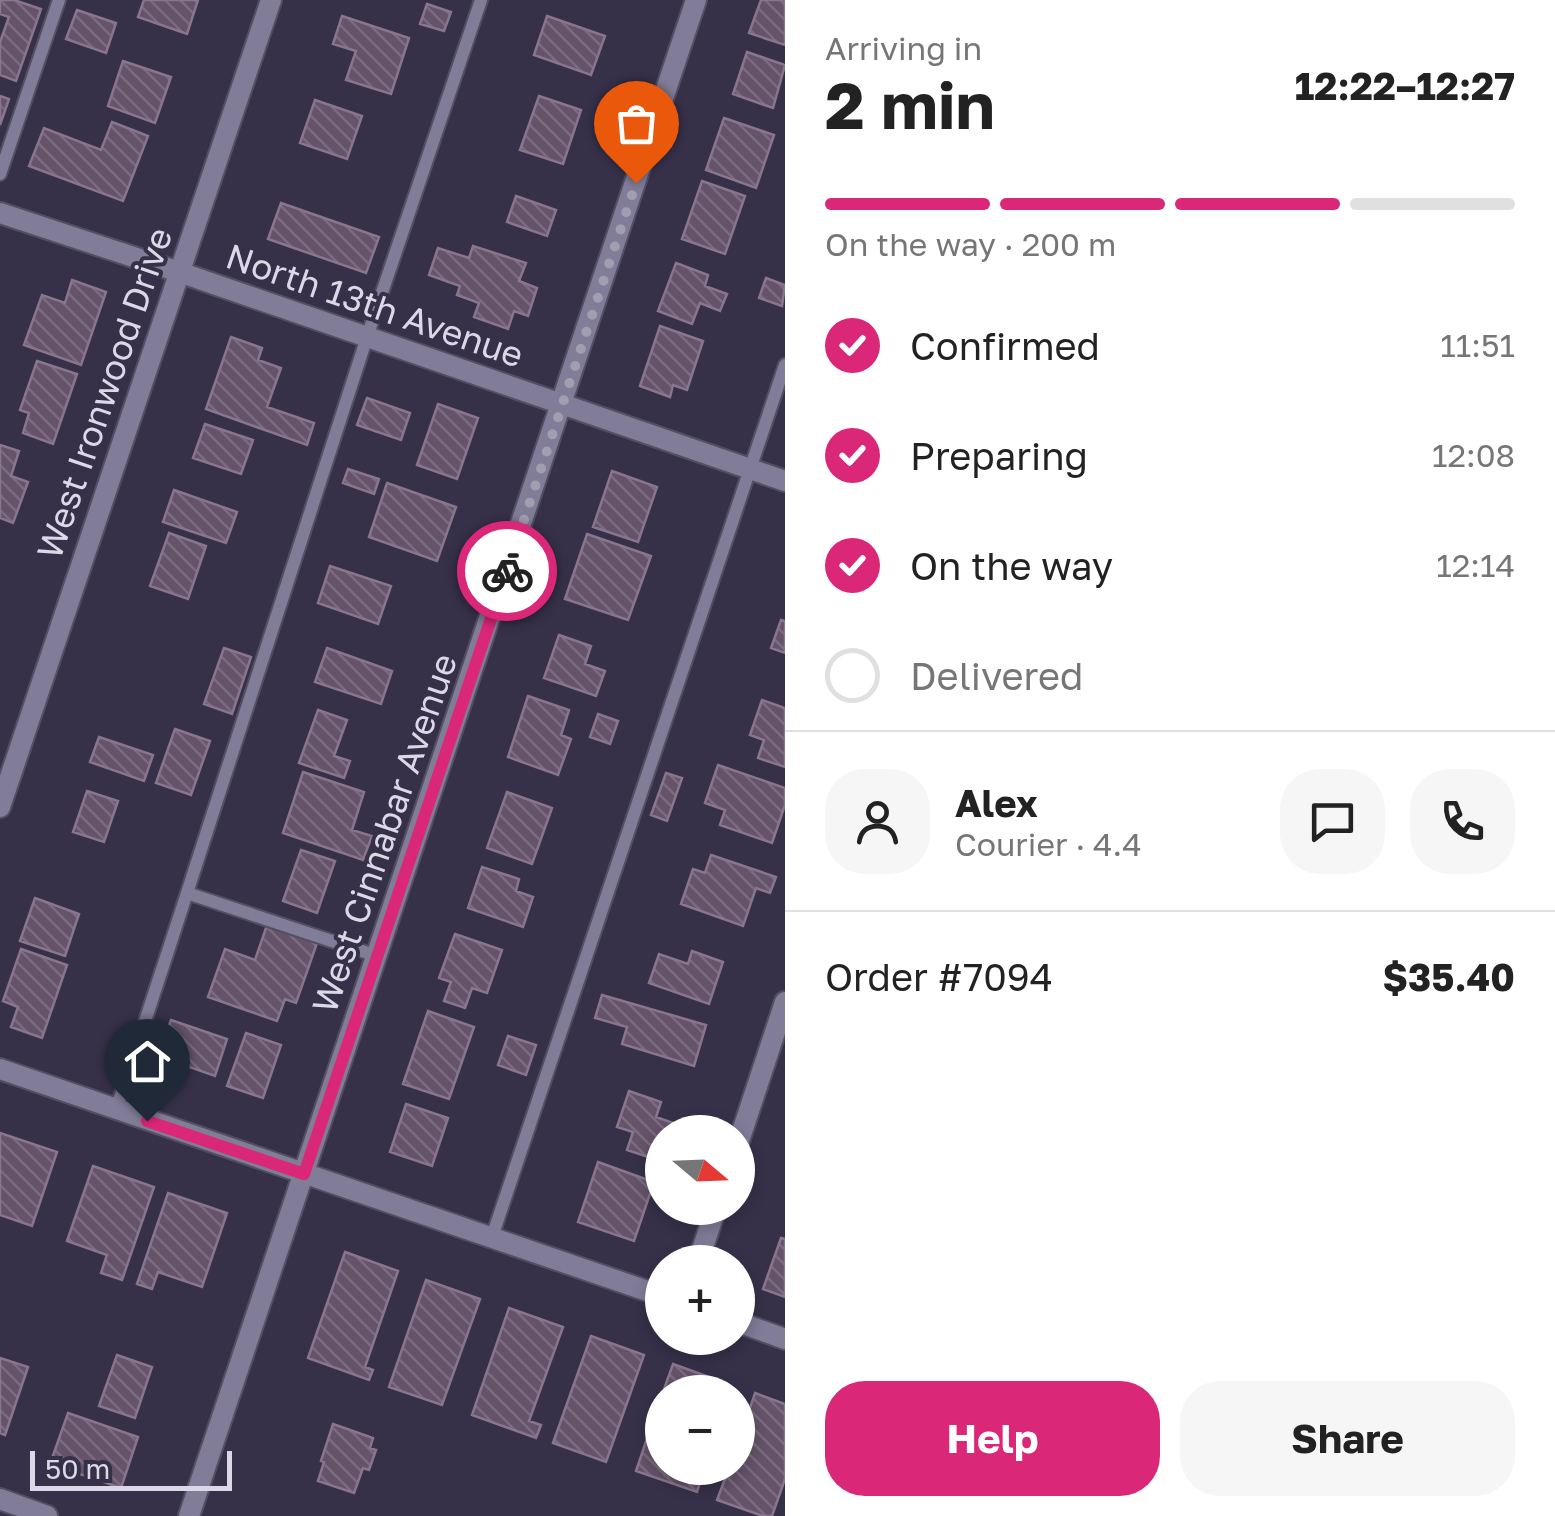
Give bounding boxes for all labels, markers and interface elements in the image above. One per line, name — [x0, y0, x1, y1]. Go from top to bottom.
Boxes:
text: Arriving in — [825, 29, 982, 67]
text: 12:22–12:27 — [1295, 63, 1515, 108]
text: 2 min — [825, 65, 995, 143]
pin — [594, 81, 679, 184]
icon: bag — [609, 96, 664, 151]
street label: West Ironwood Drive — [28, 222, 180, 564]
text: On the way · 200 m — [825, 225, 1116, 263]
street label: North 13th Avenue — [221, 234, 529, 376]
icon: check — [825, 318, 880, 373]
text: Confirmed — [910, 323, 1100, 368]
text: 11:51 — [1440, 326, 1515, 364]
icon: check — [825, 428, 880, 483]
text: Preparing — [910, 433, 1088, 478]
text: 12:08 — [1432, 436, 1515, 474]
courier — [457, 521, 557, 621]
icon: check — [825, 538, 880, 593]
text: On the way — [910, 543, 1113, 588]
icon: bike — [480, 544, 535, 599]
text: 12:14 — [1436, 546, 1515, 584]
street label: West Cinnabar Avenue — [303, 648, 465, 1018]
text: Delivered — [910, 653, 1083, 698]
button: person — [825, 769, 930, 874]
button: chat — [1280, 769, 1385, 874]
button: phone — [1410, 769, 1515, 874]
text: Alex — [955, 780, 1038, 825]
text: Courier · 4.4 — [955, 825, 1142, 863]
text: Order #7094 — [825, 954, 1053, 999]
text: $35.40 — [1383, 954, 1515, 999]
pin — [105, 1019, 190, 1122]
icon: home — [120, 1034, 175, 1089]
north arrow — [645, 1115, 755, 1225]
map controls — [645, 1115, 755, 1485]
button: + — [645, 1245, 755, 1355]
button: − — [645, 1375, 755, 1485]
button: Help — [825, 1381, 1160, 1496]
button: Share — [1180, 1381, 1515, 1496]
scale bar — [30, 1446, 232, 1490]
text: 50 m — [45, 1452, 110, 1485]

